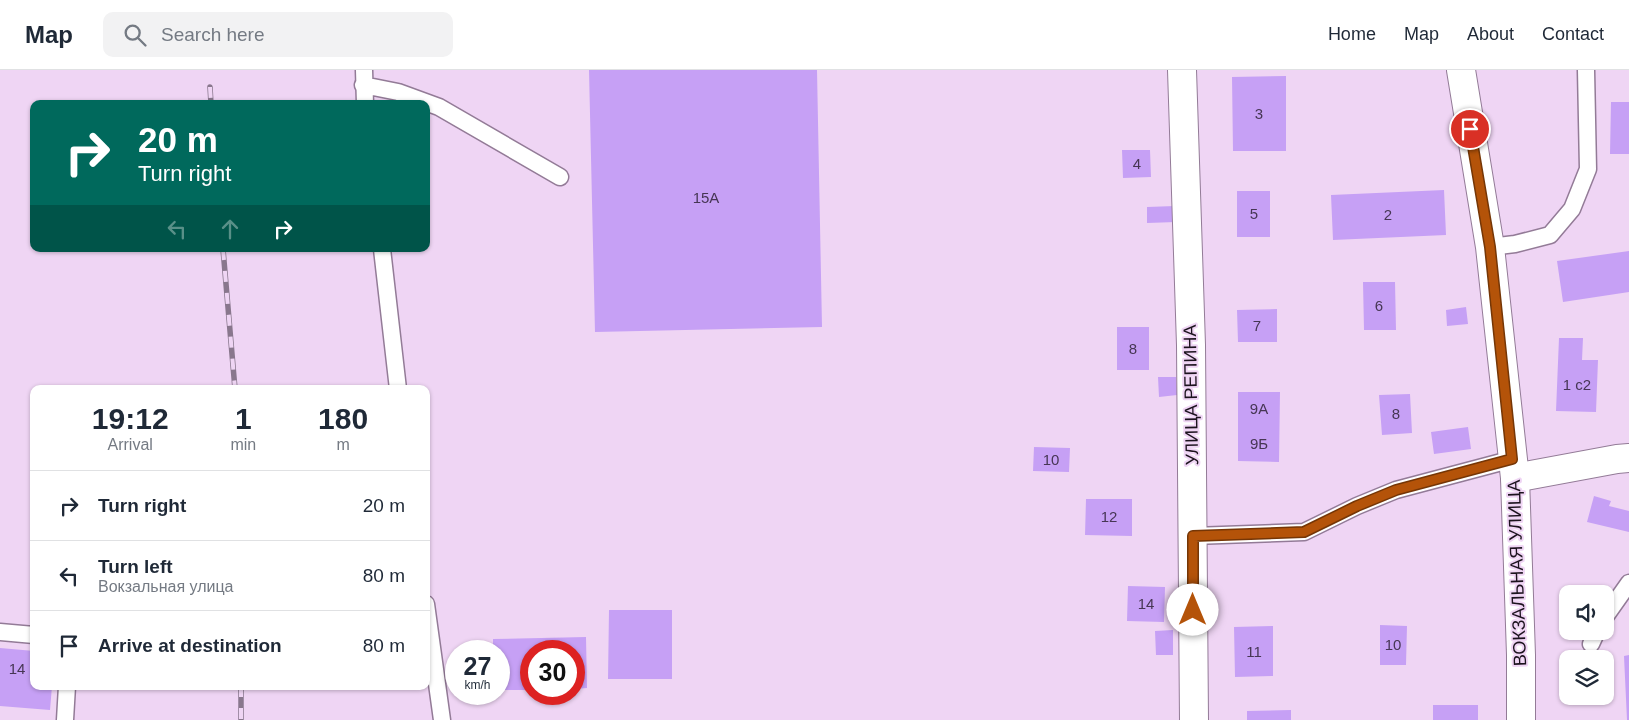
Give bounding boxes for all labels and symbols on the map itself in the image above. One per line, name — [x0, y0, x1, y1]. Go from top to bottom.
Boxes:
house number: 3 — [1255, 105, 1263, 122]
pin — [1449, 108, 1491, 150]
house number: 4 — [1133, 155, 1141, 172]
house number: 15А — [693, 189, 719, 206]
house number: 5 — [1250, 205, 1258, 222]
house number: 2 — [1384, 206, 1392, 223]
house number: 6 — [1375, 297, 1383, 314]
house number: 7 — [1253, 317, 1261, 334]
street label: УЛИЦА РЕПИНА — [1180, 324, 1202, 466]
house number: 8 — [1129, 340, 1137, 357]
house number: 1 с2 — [1563, 376, 1591, 393]
house number: 9А — [1250, 400, 1268, 417]
house number: 8 — [1392, 405, 1400, 422]
house number: 9Б — [1250, 435, 1268, 452]
house number: 10 — [1043, 451, 1059, 468]
street label: ВОКЗАЛЬНАЯ УЛИЦА — [1504, 479, 1530, 667]
house number: 12 — [1101, 508, 1117, 525]
position arrow — [1166, 583, 1218, 635]
house number: 14 — [1138, 595, 1154, 612]
house number: 10 — [1385, 636, 1401, 653]
speed limit sign: 30 — [520, 640, 585, 705]
house number: 11 — [1246, 643, 1262, 660]
house number: 14 — [9, 660, 25, 677]

